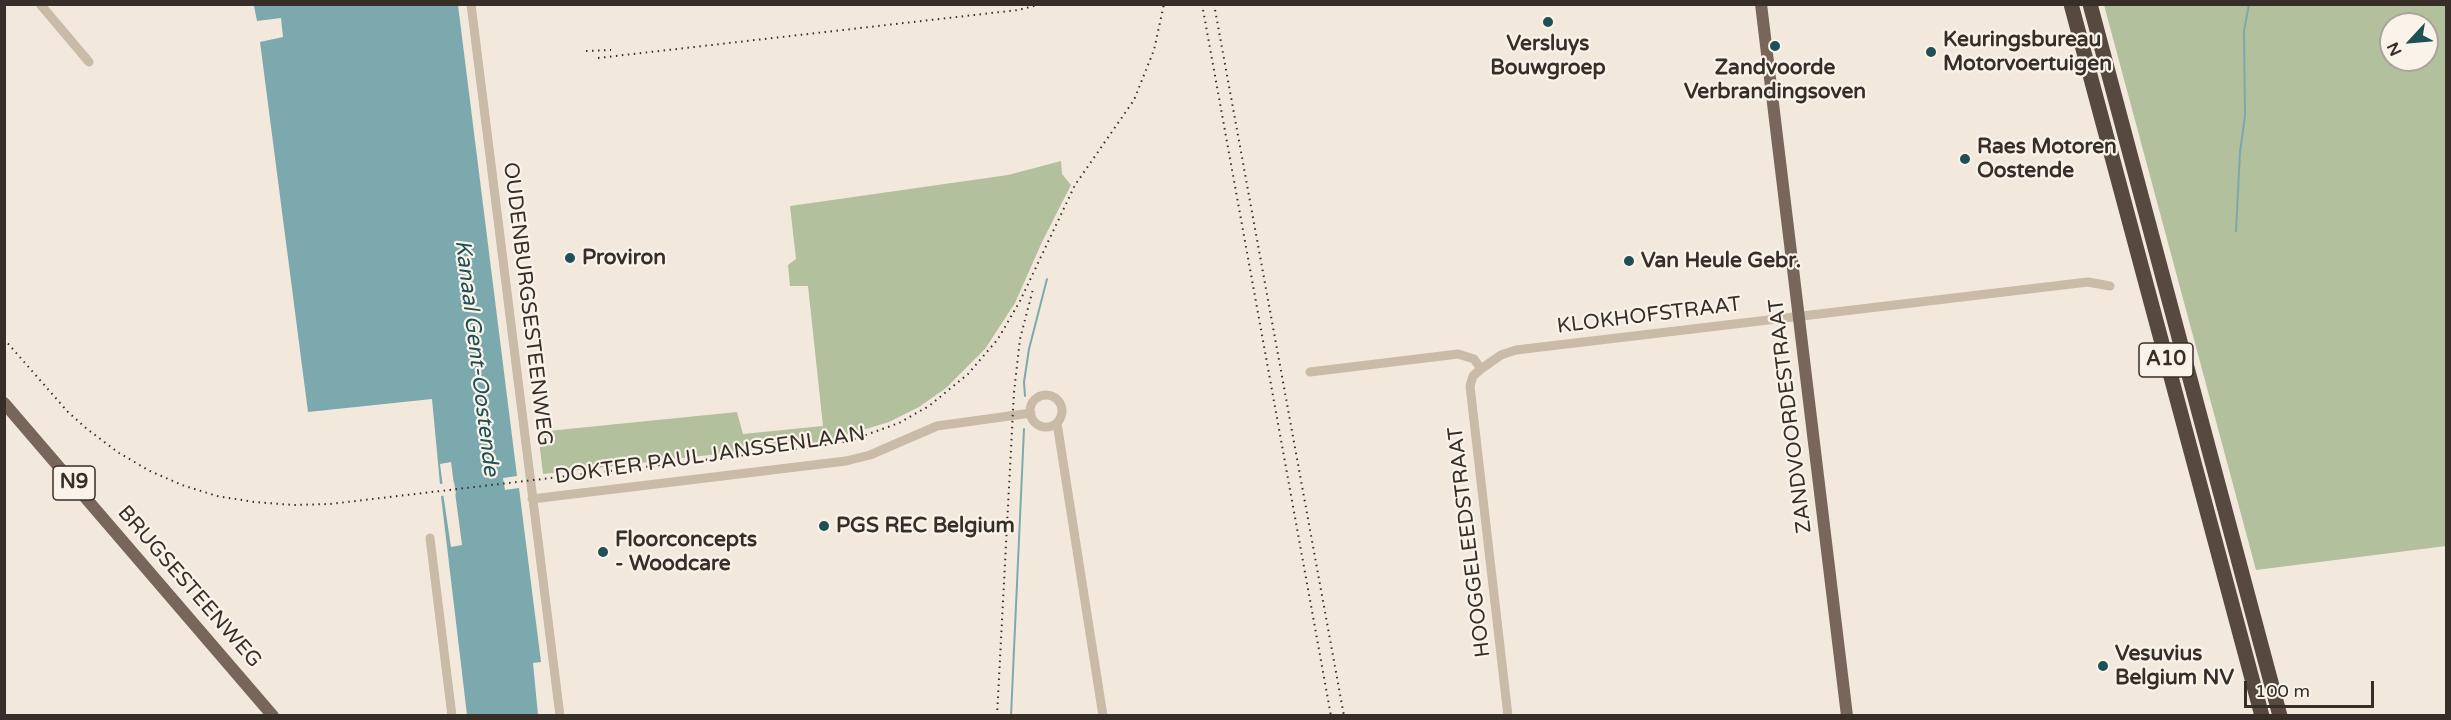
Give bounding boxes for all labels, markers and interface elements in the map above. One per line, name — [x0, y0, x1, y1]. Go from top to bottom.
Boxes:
north arrow — [2379, 12, 2439, 72]
marker: Versluys Bouwgroep — [1541, 15, 1555, 29]
place label: Keuringsbureau Motorvoertuigen — [1943, 27, 2112, 77]
place label: Versluys Bouwgroep — [1490, 31, 1606, 81]
marker: Zandvoorde Verbrandingsoven — [1768, 39, 1782, 53]
text: N — [2383, 39, 2406, 59]
marker: Keuringsbureau Motorvoertuigen — [1924, 45, 1938, 59]
place label: Zandvoorde Verbrandingsoven — [1684, 55, 1866, 105]
place label: Raes Motoren Oostende — [1977, 134, 2117, 184]
marker: Raes Motoren Oostende — [1958, 152, 1972, 166]
street label: OUDENBURGSESTEENWEG — [497, 161, 557, 447]
water label: Kanaal Gent-Oostende — [448, 238, 504, 478]
place label: Proviron — [582, 245, 666, 271]
place label: Van Heule Gebr. — [1641, 248, 1801, 274]
marker: Proviron — [563, 251, 577, 265]
marker: Van Heule Gebr. — [1622, 254, 1636, 268]
street label: KLOKHOFSTRAAT — [1556, 292, 1742, 340]
street label: ZANDVOORDESTRAAT — [1764, 297, 1818, 535]
road number: A10 — [2139, 343, 2193, 377]
street label: DOKTER PAUL JANSSENLAAN — [553, 422, 867, 490]
street label: HOOGGELEEDSTRAAT — [1443, 425, 1497, 659]
road number: N9 — [53, 466, 95, 500]
street label: BRUGSESTEENWEG — [112, 501, 266, 673]
place label: PGS REC Belgium — [836, 513, 1015, 539]
marker: PGS REC Belgium — [817, 519, 831, 533]
place label: Floorconcepts - Woodcare — [615, 527, 757, 577]
marker: Floorconcepts - Woodcare — [596, 545, 610, 559]
place label: Vesuvius Belgium NV — [2115, 641, 2234, 691]
marker: Vesuvius Belgium NV — [2096, 659, 2110, 673]
scale bar — [2247, 669, 2378, 707]
text: 100 m — [2255, 680, 2310, 702]

